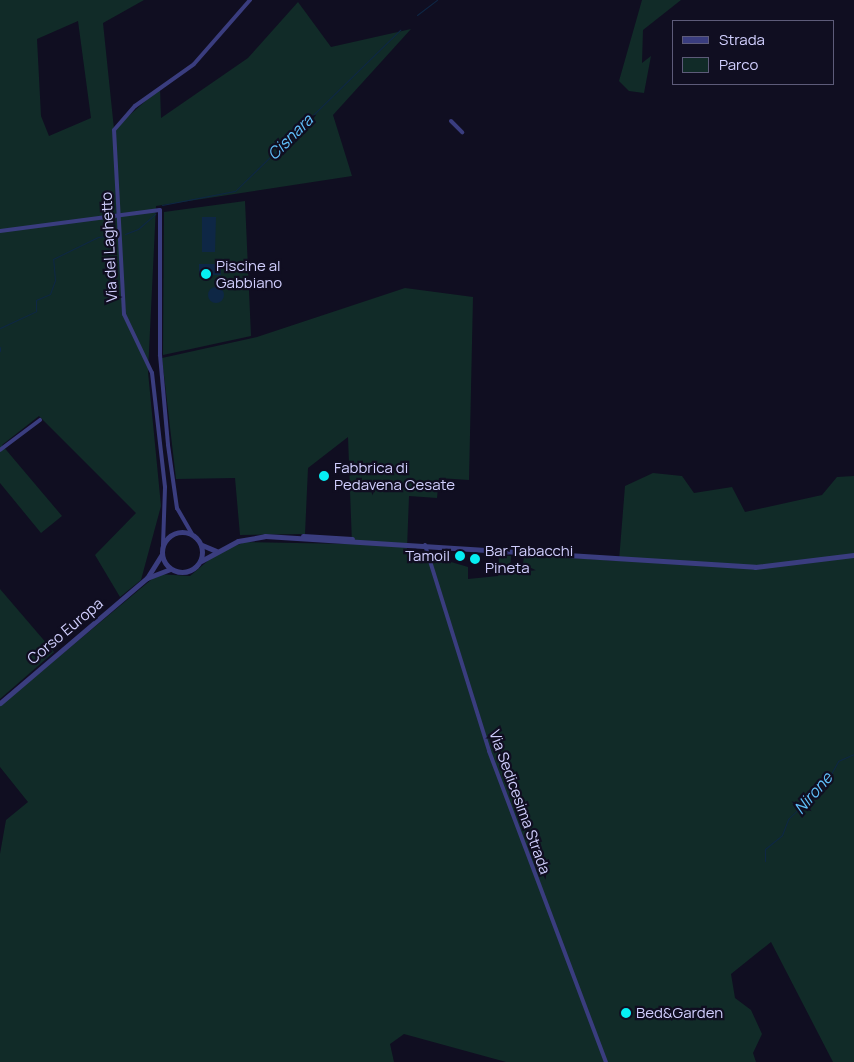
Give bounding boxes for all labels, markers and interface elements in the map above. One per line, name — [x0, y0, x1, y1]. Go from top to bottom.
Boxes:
legend — [672, 20, 834, 85]
text: Strada — [719, 29, 765, 50]
text: Parco — [719, 54, 758, 75]
water label: Cisnara — [263, 110, 317, 164]
street label: Via del Laghetto — [97, 191, 121, 303]
place label: Piscine al Gabbiano — [216, 256, 282, 291]
marker: Piscine al Gabbiano — [200, 268, 212, 280]
place label: Fabbrica di Pedavena Cesate — [334, 458, 455, 493]
marker: Fabbrica di Pedavena Cesate — [318, 470, 330, 482]
place label: Bar Tabacchi Pineta — [485, 541, 573, 576]
place label: Tamoil — [405, 547, 450, 565]
marker: Tamoil — [454, 550, 466, 562]
marker: Bar Tabacchi Pineta — [469, 553, 481, 565]
street label: Corso Europa — [23, 594, 107, 668]
street label: Via Sedicesima Strada — [486, 727, 554, 877]
water label: Nirone — [790, 768, 836, 818]
place label: Bed&Garden — [636, 1004, 723, 1022]
marker: Bed&Garden — [620, 1007, 632, 1019]

